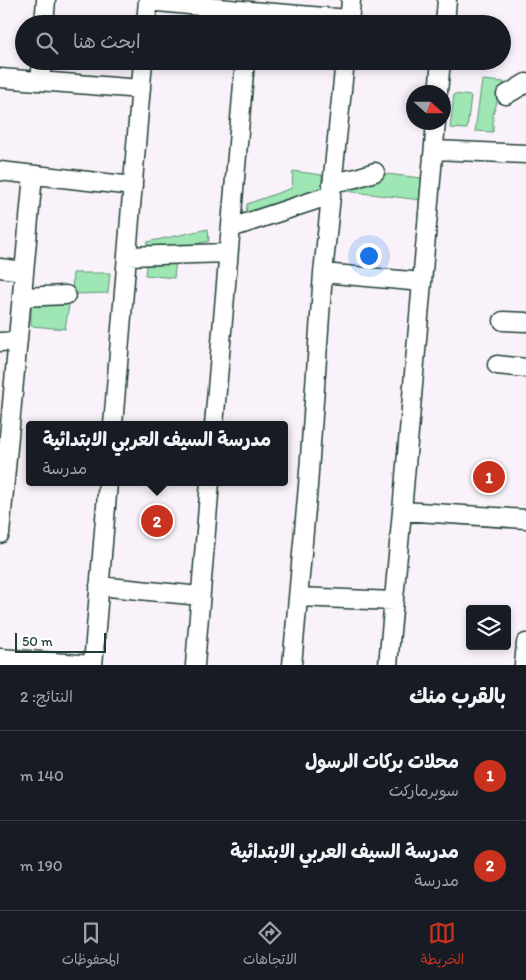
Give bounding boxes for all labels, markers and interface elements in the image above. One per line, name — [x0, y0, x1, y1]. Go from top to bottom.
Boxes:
search box — [15, 15, 511, 70]
icon: search — [33, 29, 61, 57]
text: ابحث هنا — [73, 30, 141, 53]
north arrow — [406, 85, 451, 130]
your location — [356, 243, 382, 269]
popup — [26, 421, 288, 486]
text: مدرسة السيف العربي الابتدائية — [43, 428, 271, 451]
pin: 1 — [473, 458, 505, 496]
text: مدرسة — [43, 459, 87, 478]
pin: 2 — [141, 502, 173, 540]
map controls — [466, 605, 511, 650]
button: layers — [466, 605, 511, 650]
scale bar — [15, 630, 106, 653]
text: 50 m — [22, 633, 53, 650]
text: بالقرب منك — [409, 683, 506, 708]
text: النتائج: 2 — [20, 687, 73, 706]
text: محلات بركات الرسول — [305, 750, 459, 773]
text: 140 m — [20, 766, 64, 785]
text: 1 — [486, 766, 494, 785]
text: سوبرماركت — [389, 781, 459, 800]
text: مدرسة السيف العربي الابتدائية — [230, 840, 459, 863]
text: 190 m — [20, 856, 63, 875]
text: 2 — [486, 856, 494, 875]
text: مدرسة — [414, 871, 459, 890]
tab: المحفوظات — [62, 919, 119, 972]
tab: الاتجاهات — [243, 919, 297, 972]
tab: الخريطة — [421, 919, 464, 972]

